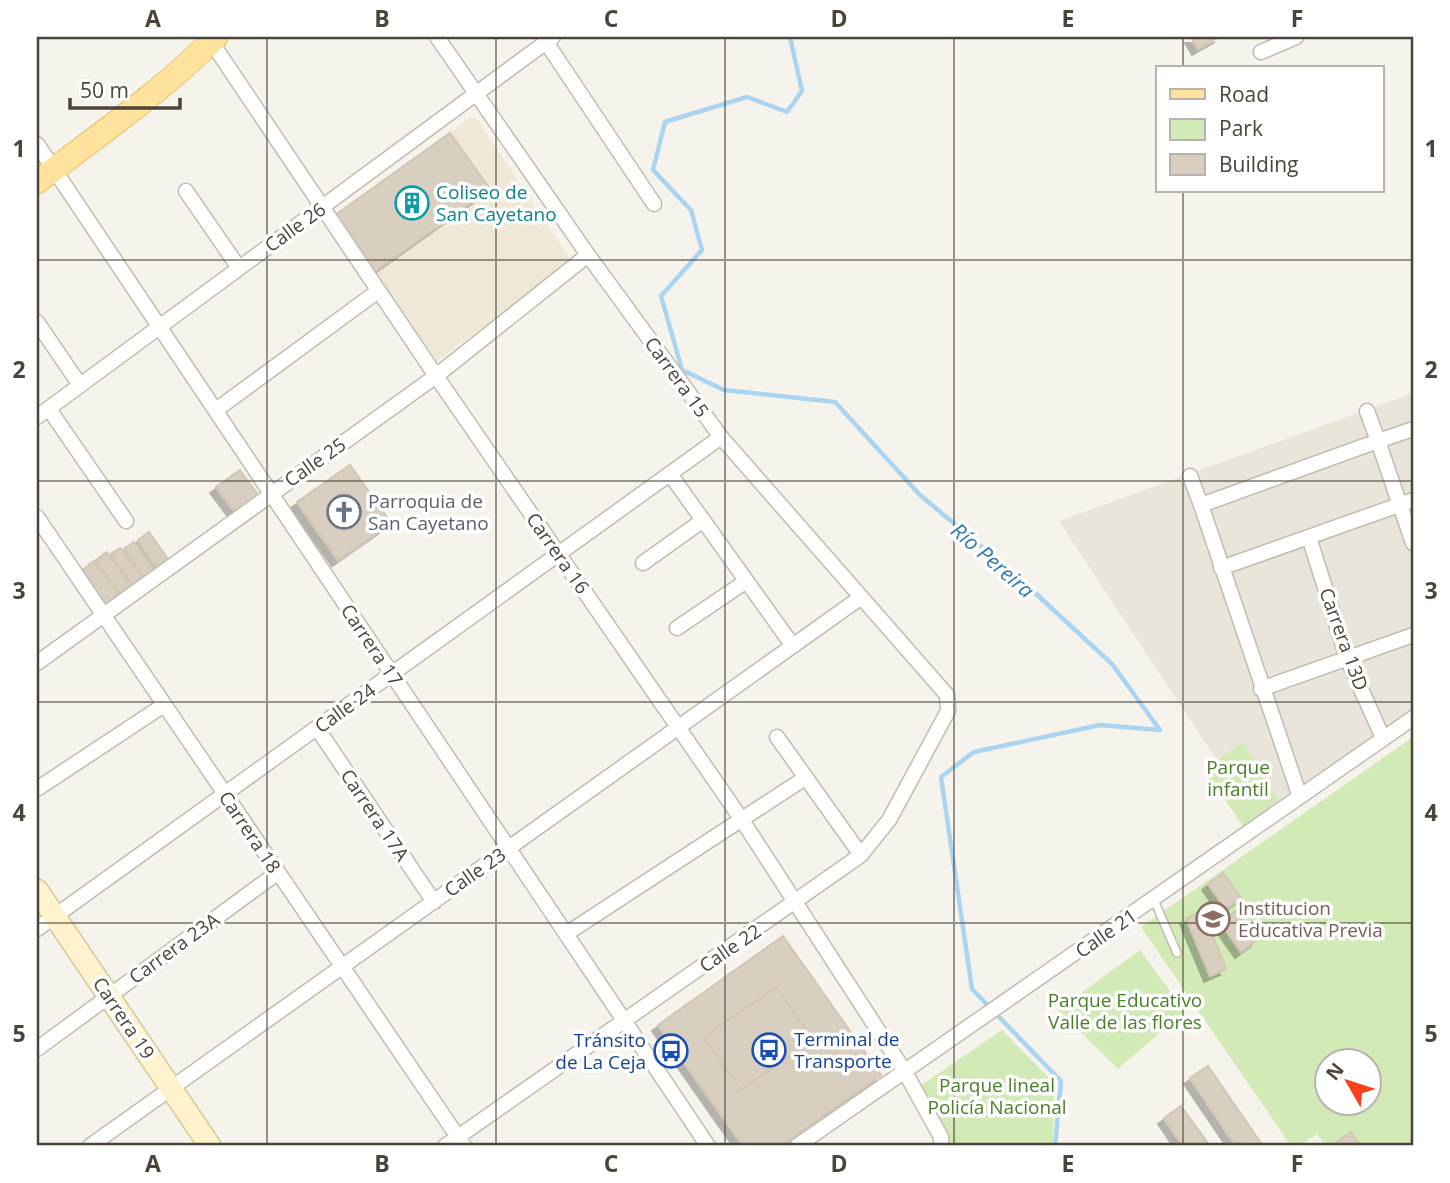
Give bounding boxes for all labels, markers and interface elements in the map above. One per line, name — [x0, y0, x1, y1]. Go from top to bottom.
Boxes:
text: A — [145, 2, 161, 34]
text: B — [374, 2, 390, 34]
text: C — [604, 2, 618, 34]
text: D — [830, 2, 848, 34]
text: E — [1062, 2, 1074, 34]
text: F — [1291, 2, 1303, 34]
scale bar — [70, 66, 180, 110]
legend — [1156, 66, 1384, 192]
text: 50 m — [80, 76, 129, 104]
text: Road — [1219, 80, 1269, 108]
text: Park — [1219, 114, 1263, 142]
text: 1 — [12, 132, 26, 164]
text: 1 — [1424, 132, 1438, 164]
text: Building — [1219, 150, 1298, 178]
place label: Coliseo de San Cayetano — [436, 179, 557, 227]
building icon: Coliseo de San Cayetano — [393, 184, 431, 222]
street label: Calle 26 — [259, 196, 331, 258]
street label: Carrera 15 — [639, 331, 715, 423]
text: 2 — [12, 353, 26, 385]
text: 2 — [1424, 353, 1438, 385]
street label: Calle 25 — [279, 431, 351, 493]
place label: Parroquia de San Cayetano — [368, 488, 489, 536]
church icon: Parroquia de San Cayetano — [325, 493, 363, 531]
street label: Carrera 16 — [520, 507, 596, 599]
water label: Río Pereira — [946, 516, 1040, 604]
text: 3 — [12, 574, 26, 606]
text: 3 — [1424, 574, 1438, 606]
street label: Carrera 13D — [1313, 584, 1375, 694]
street label: Carrera 17 — [335, 599, 409, 691]
street label: Calle 24 — [309, 677, 381, 739]
park label: Parque infantil — [1206, 754, 1270, 802]
street label: Carrera 17A — [335, 764, 415, 866]
street label: Carrera 18 — [213, 786, 287, 878]
text: 4 — [12, 796, 26, 828]
text: 4 — [1424, 796, 1438, 828]
street label: Calle 23 — [439, 841, 511, 903]
place label: Institucion Educativa Previa — [1238, 895, 1383, 943]
school or university icon: Institucion Educativa Previa — [1194, 900, 1232, 938]
street label: Calle 21 — [1070, 902, 1142, 964]
street label: Carrera 23A — [124, 906, 224, 990]
street label: Calle 22 — [694, 918, 766, 978]
street label: Carrera 19 — [87, 972, 161, 1064]
park label: Parque Educativo Valle de las flores — [1048, 987, 1202, 1035]
text: 5 — [12, 1017, 26, 1049]
text: 5 — [1424, 1017, 1438, 1049]
place label: Terminal de Transporte — [794, 1026, 900, 1074]
place label: Tránsito de La Ceja — [555, 1027, 646, 1075]
bus stop icon: Terminal de Transporte — [750, 1031, 788, 1069]
bus stop icon: Tránsito de La Ceja — [652, 1032, 690, 1070]
north arrow — [1314, 1046, 1384, 1116]
text: N — [1320, 1057, 1350, 1085]
park label: Parque lineal Policía Nacional — [927, 1072, 1067, 1120]
text: A — [145, 1147, 161, 1179]
text: B — [374, 1147, 390, 1179]
text: C — [604, 1147, 618, 1179]
text: D — [830, 1147, 848, 1179]
text: E — [1062, 1147, 1074, 1179]
text: F — [1291, 1147, 1303, 1179]

